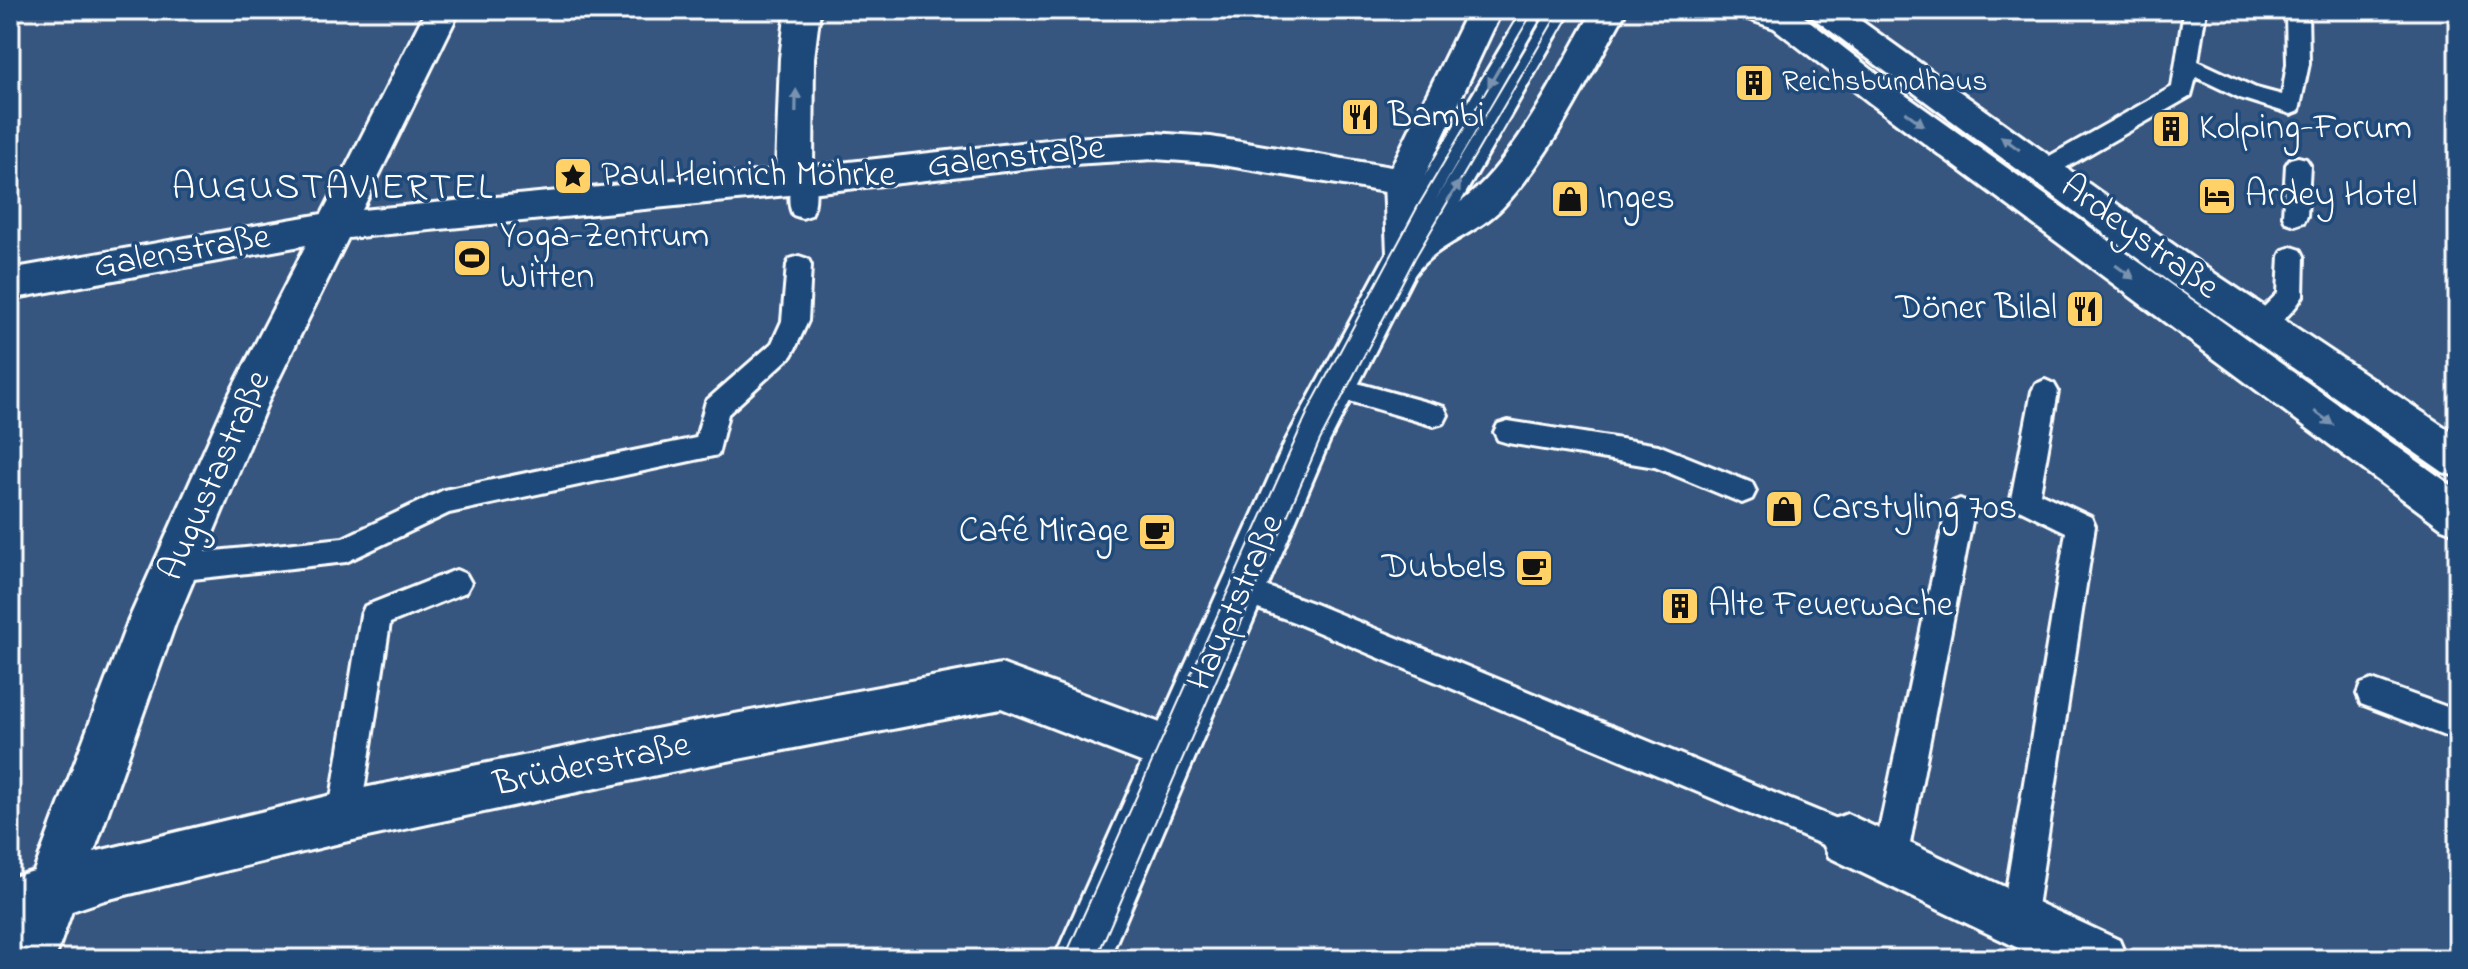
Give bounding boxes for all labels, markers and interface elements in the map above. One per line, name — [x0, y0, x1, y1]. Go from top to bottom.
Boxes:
place label: Reichsbundhaus — [1782, 61, 1988, 105]
building icon: Reichsbundhaus — [1733, 62, 1775, 104]
one-way arrow — [1487, 66, 1501, 88]
one-way arrow — [789, 88, 802, 113]
place label: Bambi — [1387, 91, 1485, 144]
restaurant icon: Bambi — [1339, 96, 1381, 138]
place label: Kolping-Forum — [2199, 103, 2412, 156]
building icon: Kolping-Forum — [2150, 108, 2192, 150]
one-way arrow — [1904, 111, 1926, 127]
street label: Galenstraße — [925, 122, 1108, 194]
one-way arrow — [1999, 136, 2020, 151]
place label: Paul Heinrich Möhrke — [601, 150, 896, 203]
place icon: Paul Heinrich Möhrke — [552, 155, 594, 197]
district label: AUGUSTAVIERTEL — [172, 161, 494, 217]
street label: Ardeystraße — [2048, 162, 2230, 315]
place label: Ardey Hotel — [2245, 170, 2418, 223]
place label: Inges — [1598, 173, 1675, 226]
hotel icon: Ardey Hotel — [2196, 175, 2238, 217]
shop icon: Inges — [1549, 178, 1591, 220]
one-way arrow — [1446, 180, 1461, 202]
street label: Galenstraße — [90, 211, 275, 295]
place label: Yoga-Zentrum Witten — [500, 211, 709, 305]
sports icon: Yoga-Zentrum Witten — [451, 237, 493, 279]
one-way arrow — [2114, 264, 2135, 280]
place label: Döner Bilal — [1895, 283, 2057, 336]
restaurant icon: Döner Bilal — [2064, 288, 2106, 330]
street label: Augustastraße — [146, 362, 286, 590]
one-way arrow — [2313, 409, 2334, 425]
place label: Carstyling 70s — [1812, 483, 2017, 536]
shop icon: Carstyling 70s — [1763, 488, 1805, 530]
street label: Hauptstraße — [1174, 505, 1300, 700]
place label: Café Mirage — [959, 506, 1130, 559]
cafe icon: Café Mirage — [1136, 511, 1178, 553]
place label: Dubbels — [1381, 542, 1506, 595]
cafe icon: Dubbels — [1513, 547, 1555, 589]
place label: Alte Feuerwache — [1708, 580, 1954, 633]
building icon: Alte Feuerwache — [1659, 585, 1701, 627]
street label: Brüderstraße — [488, 719, 696, 813]

